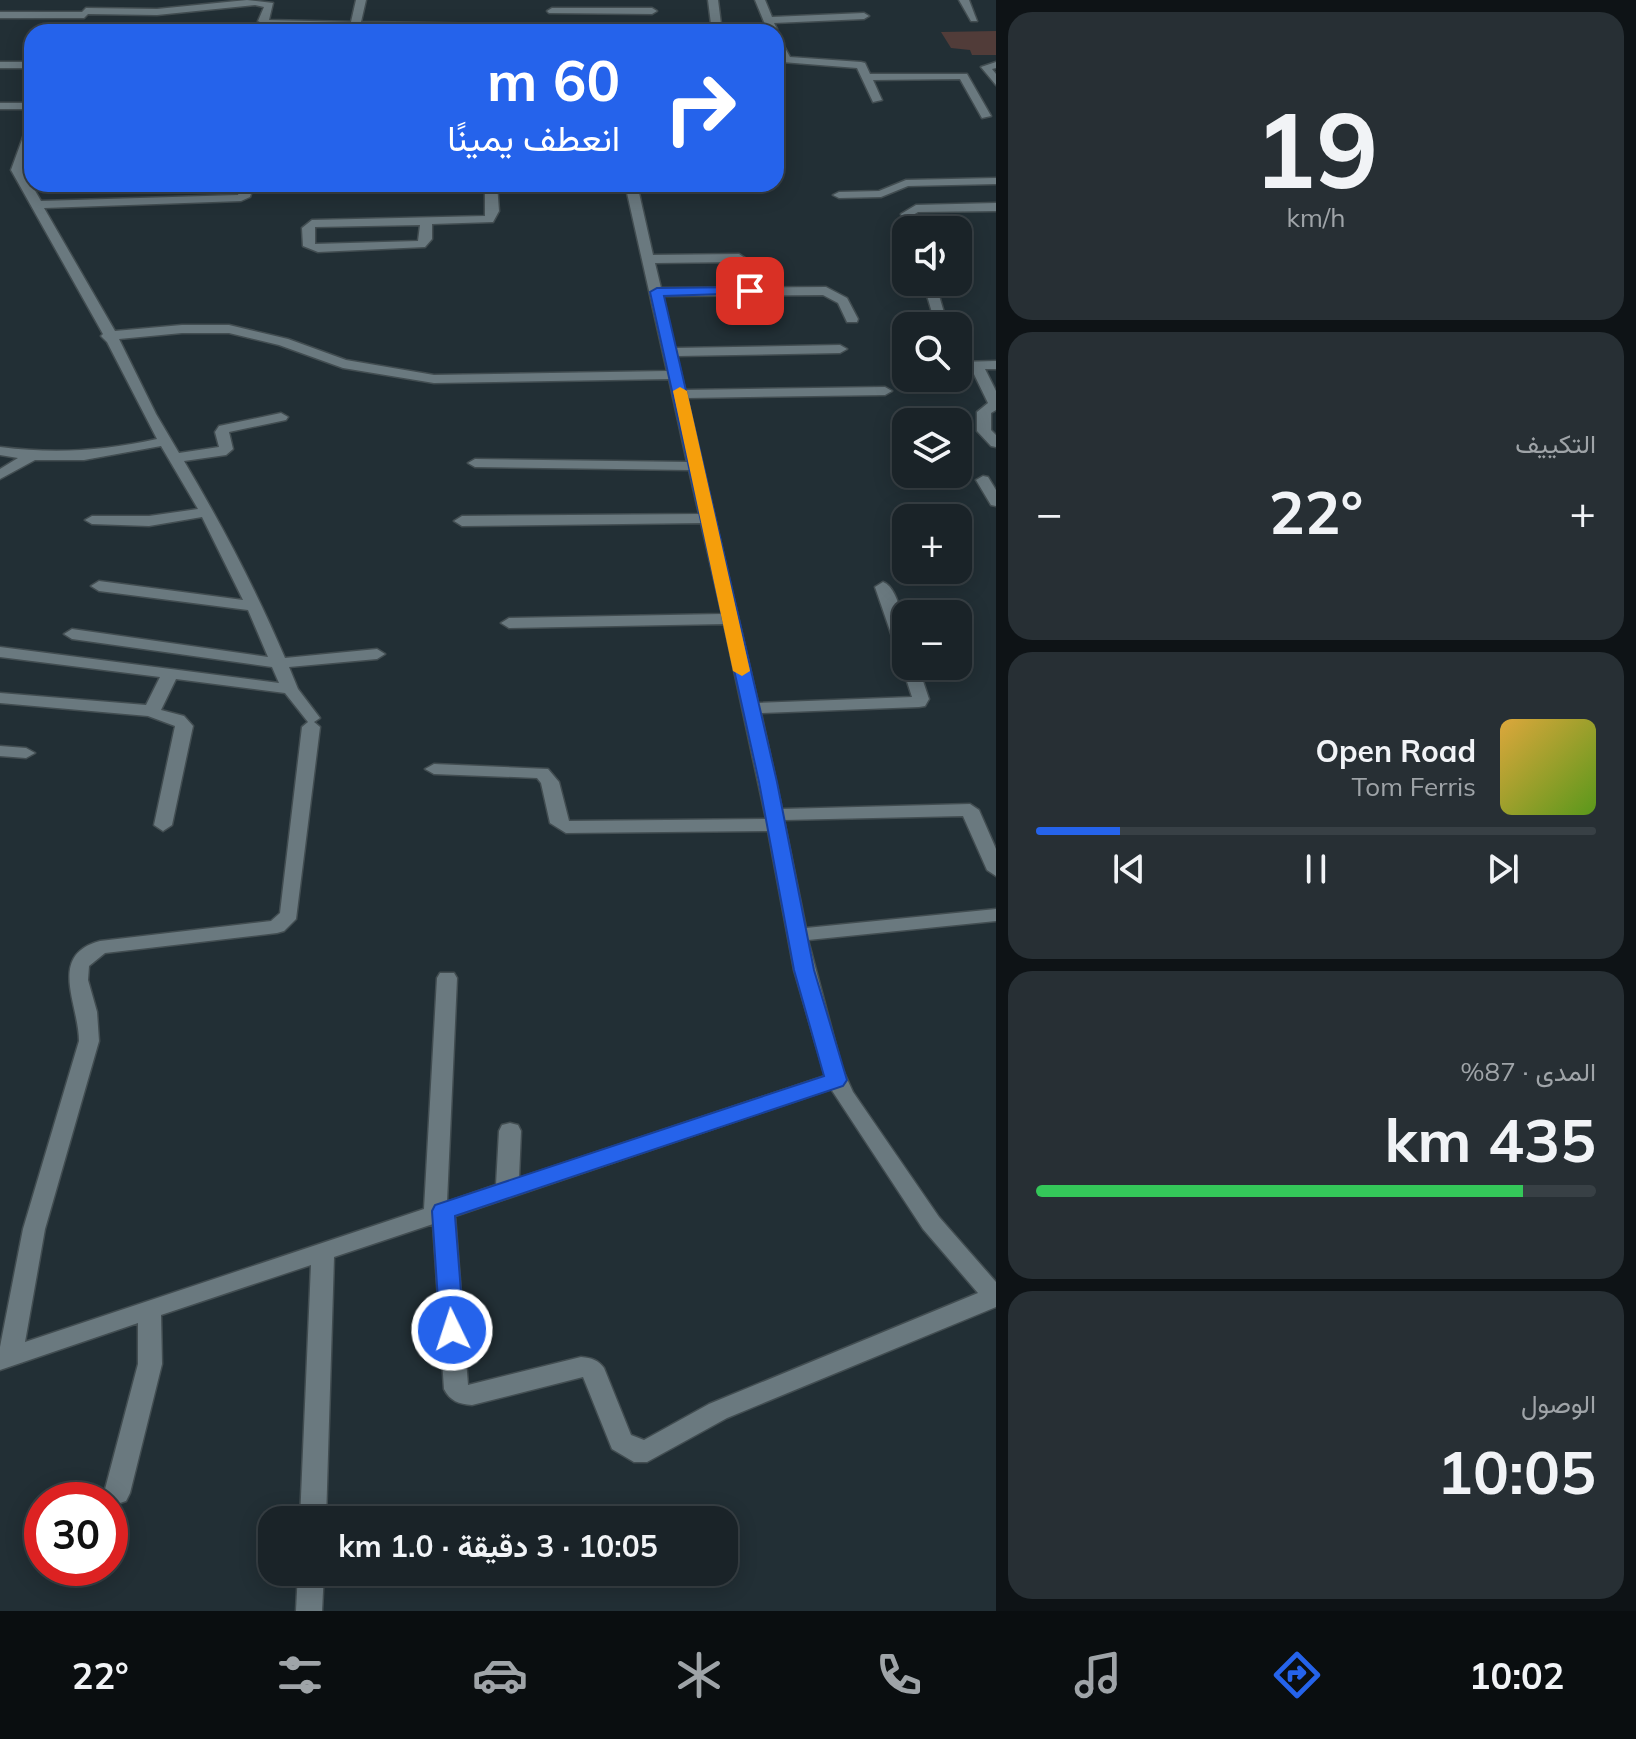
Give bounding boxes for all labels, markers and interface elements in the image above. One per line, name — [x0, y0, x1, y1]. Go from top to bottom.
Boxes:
text: 60 m — [487, 45, 620, 115]
icon: right — [648, 56, 752, 160]
text: 19 — [1254, 83, 1378, 214]
text: انعطف يمينًا — [447, 115, 620, 160]
text: km/h — [1287, 201, 1345, 234]
map controls — [892, 216, 972, 680]
button: sound — [892, 216, 972, 296]
pin — [716, 257, 784, 325]
icon: arrive — [728, 269, 772, 313]
button: search — [892, 312, 972, 392]
button: layers — [892, 408, 972, 488]
text: التكييف — [1515, 427, 1596, 460]
text: 22° — [1269, 474, 1363, 549]
text: − — [1036, 485, 1062, 540]
text: + — [1570, 485, 1596, 540]
button: + — [892, 504, 972, 584]
button: − — [892, 600, 972, 680]
text: Open Road — [1315, 732, 1476, 770]
text: Tom Ferris — [1352, 770, 1476, 803]
icon: previous — [1107, 847, 1151, 891]
icon: pause — [1294, 847, 1338, 891]
icon: next — [1481, 847, 1525, 891]
text: المدى · 87% — [1460, 1055, 1596, 1088]
text: 435 km — [1384, 1102, 1596, 1177]
position arrow — [410, 1288, 494, 1372]
text: الوصول — [1521, 1387, 1596, 1420]
text: 10:05 — [1437, 1434, 1596, 1509]
speed limit sign: 30 — [24, 1482, 128, 1586]
text: 10:05 · 3 دقيقة · 1.0 km — [338, 1527, 658, 1565]
icon: filters — [272, 1647, 328, 1703]
icon: car — [472, 1647, 528, 1703]
icon: climate — [671, 1647, 727, 1703]
icon: phone — [871, 1647, 927, 1703]
icon: music — [1070, 1647, 1126, 1703]
icon: directions — [1269, 1647, 1325, 1703]
text: 22° — [72, 1653, 129, 1698]
text: 10:02 — [1469, 1653, 1564, 1698]

